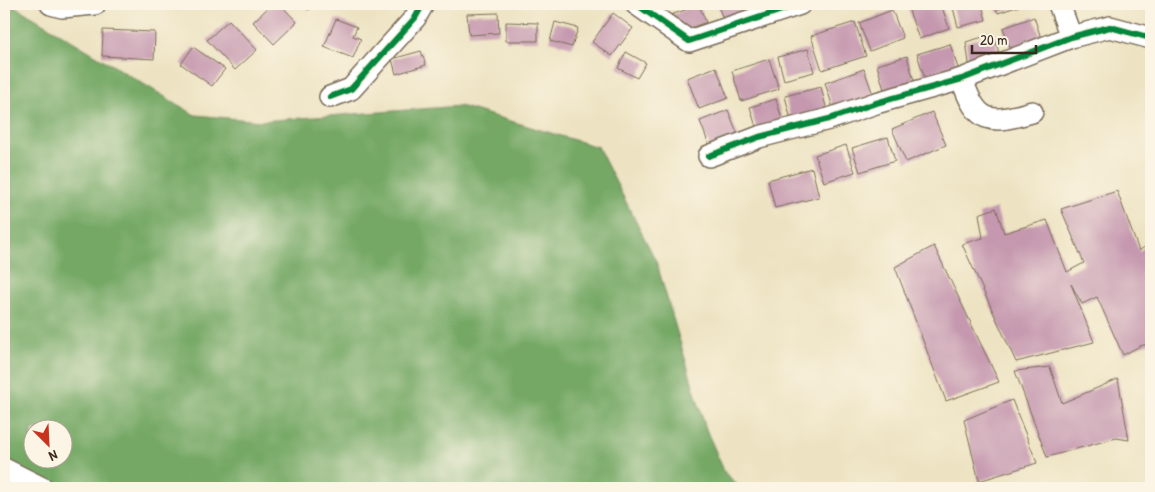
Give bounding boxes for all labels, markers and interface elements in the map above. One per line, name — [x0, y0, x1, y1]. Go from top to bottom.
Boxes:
scale bar — [972, 22, 1036, 54]
text: 20 m — [980, 29, 1007, 50]
north arrow — [22, 420, 72, 470]
text: N — [46, 446, 61, 467]

